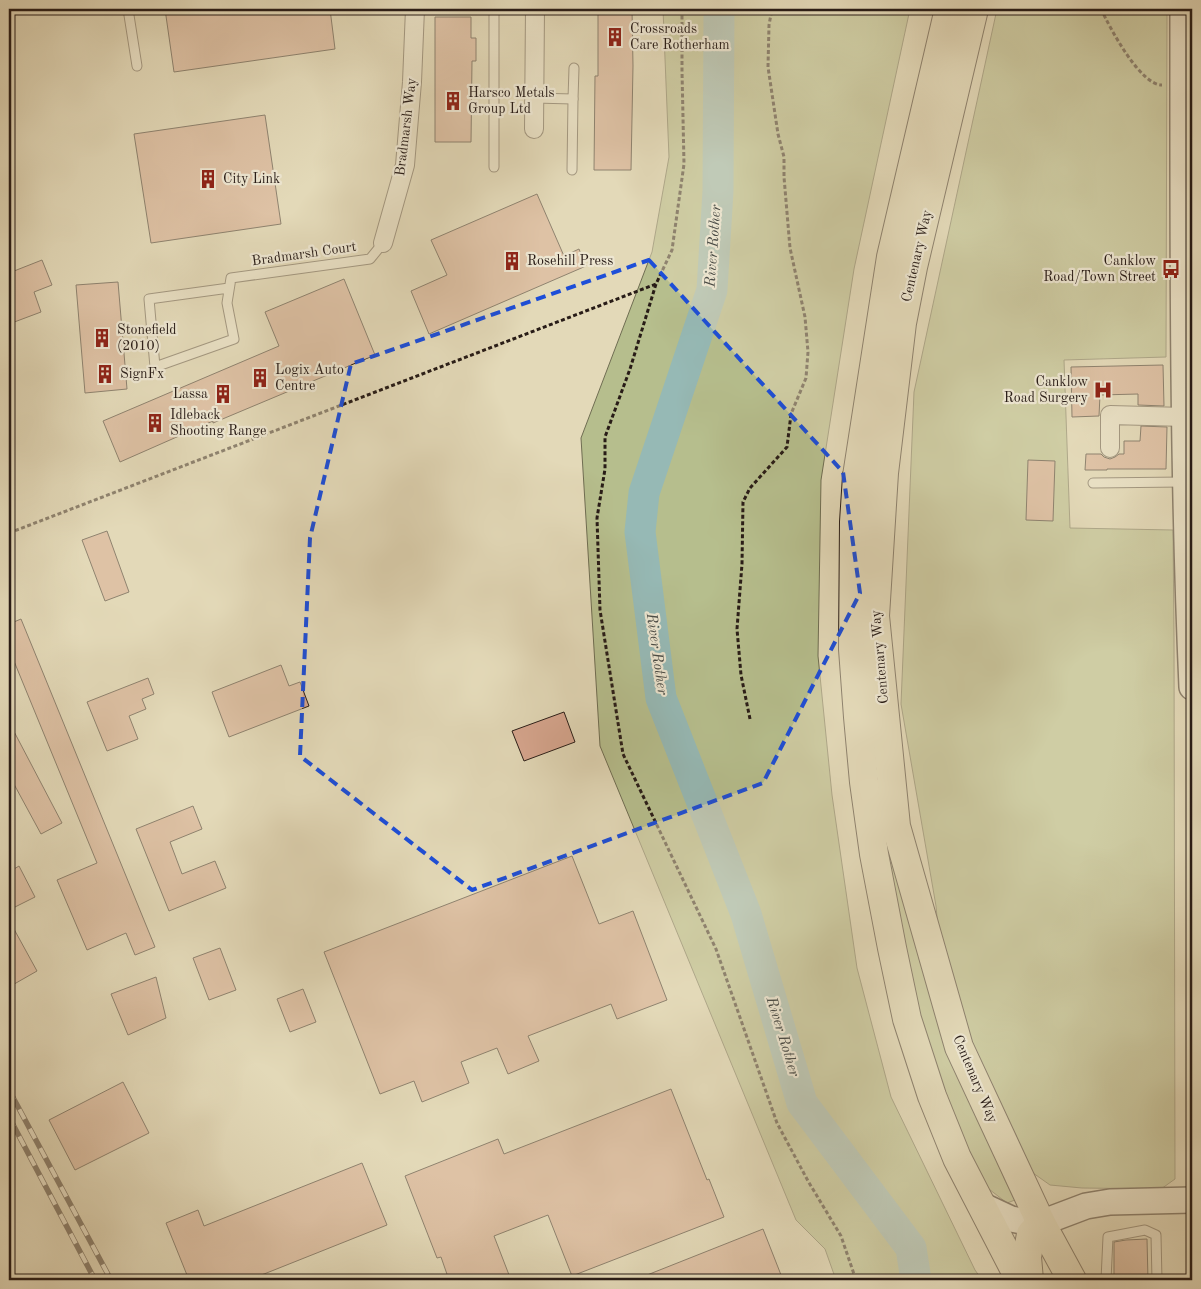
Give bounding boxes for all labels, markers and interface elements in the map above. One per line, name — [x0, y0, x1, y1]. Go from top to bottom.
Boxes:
place label: Crossroads Care Rotherham — [630, 22, 730, 52]
building icon: Crossroads Care Rotherham — [604, 26, 626, 48]
street label: Bradmarsh Way — [393, 76, 419, 177]
place label: Harsco Metals Group Ltd — [468, 86, 555, 116]
building icon: Harsco Metals Group Ltd — [442, 90, 464, 112]
building icon: City Link — [197, 168, 219, 190]
place label: City Link — [223, 172, 280, 186]
water label: River Rother — [704, 204, 724, 289]
street label: Centenary Way — [900, 208, 935, 303]
street label: Bradmarsh Court — [251, 240, 357, 268]
building icon: Rosehill Press — [501, 250, 523, 272]
place label: Rosehill Press — [527, 254, 613, 268]
place label: Canklow Road/Town Street — [1043, 254, 1156, 284]
bus stop icon: Canklow Road/Town Street — [1160, 258, 1182, 280]
place label: Stonefield (2010) — [117, 323, 176, 353]
building icon: Stonefield (2010) — [91, 327, 113, 349]
building icon: SignFx — [94, 363, 116, 385]
place label: Logix Auto Centre — [275, 363, 344, 393]
place label: SignFx — [120, 367, 164, 381]
building icon: Logix Auto Centre — [249, 367, 271, 389]
place label: Canklow Road Surgery — [1004, 375, 1089, 405]
hospital icon: Canklow Road Surgery — [1092, 379, 1114, 401]
building icon: Lassa — [212, 383, 234, 405]
place label: Lassa — [173, 387, 208, 401]
place label: Idleback Shooting Range — [170, 408, 266, 438]
building icon: Idleback Shooting Range — [144, 412, 166, 434]
street label: Centenary Way — [869, 609, 891, 705]
water label: River Rother — [643, 611, 669, 696]
water label: River Rother — [762, 994, 801, 1079]
street label: Centenary Way — [950, 1033, 1000, 1126]

